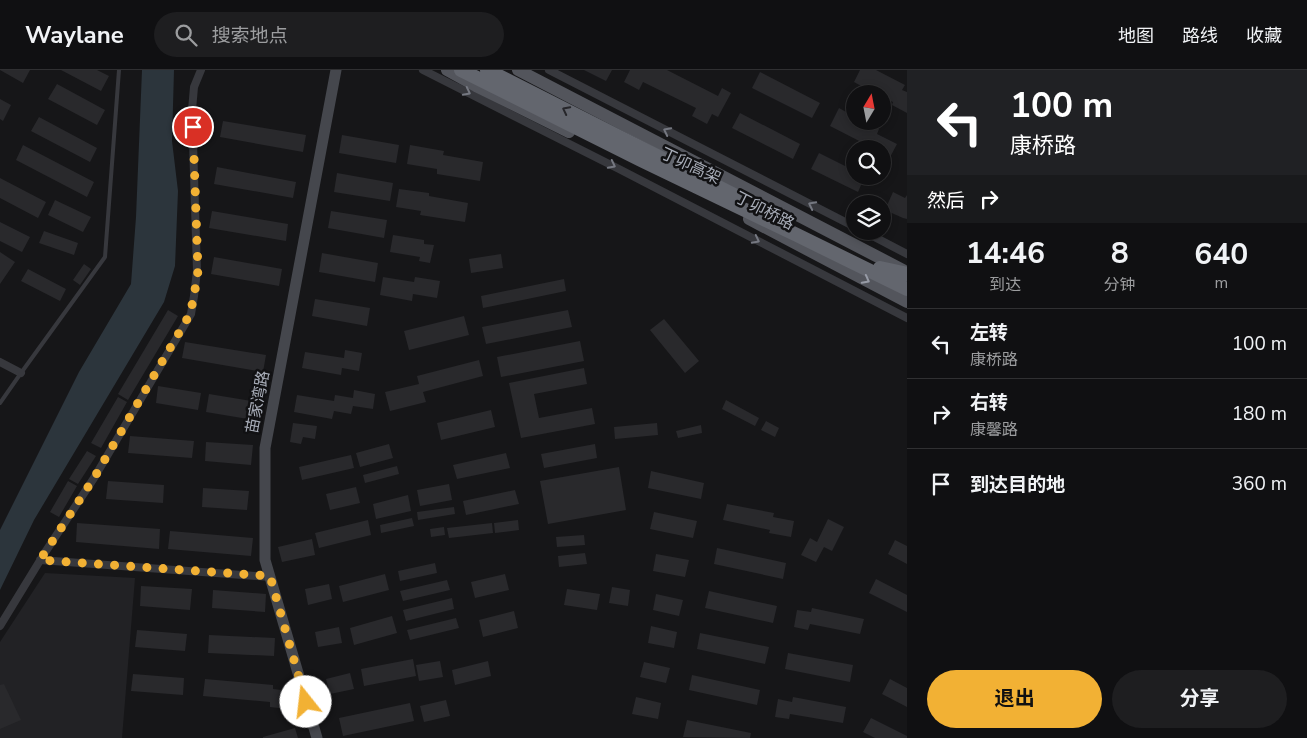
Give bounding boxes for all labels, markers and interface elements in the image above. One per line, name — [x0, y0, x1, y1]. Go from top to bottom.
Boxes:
search box — [154, 12, 504, 57]
text: Waylane — [25, 19, 124, 51]
icon: search — [172, 21, 200, 49]
text: 搜索地点 — [212, 23, 288, 49]
text: 地图 — [1118, 24, 1154, 48]
text: 路线 — [1182, 24, 1218, 48]
text: 收藏 — [1246, 24, 1282, 48]
text: 100 m — [1010, 82, 1113, 129]
north arrow — [846, 85, 891, 130]
map controls — [846, 85, 891, 240]
one-way arrow — [462, 86, 471, 96]
icon: left — [927, 90, 992, 155]
pin — [172, 106, 214, 148]
one-way arrow — [562, 106, 571, 116]
icon: arrive — [179, 113, 207, 141]
one-way arrow — [663, 127, 672, 137]
text: 康桥路 — [1010, 131, 1076, 161]
button: search — [846, 140, 891, 185]
street label: 丁卯高架 — [657, 142, 724, 189]
one-way arrow — [607, 159, 616, 169]
icon: right — [975, 185, 1003, 213]
street label: 丁卯桥路 — [731, 187, 798, 235]
text: 然后 — [927, 188, 965, 214]
button: layers — [846, 195, 891, 240]
one-way arrow — [808, 201, 817, 211]
text: 14:46 — [966, 233, 1045, 274]
text: 8 — [1111, 233, 1129, 274]
one-way arrow — [751, 234, 760, 244]
text: 640 — [1194, 234, 1248, 275]
text: m — [1214, 272, 1228, 294]
one-way arrow — [860, 274, 869, 284]
text: 到达 — [989, 274, 1021, 296]
text: 分钟 — [1104, 274, 1136, 296]
text: 左转 — [970, 320, 1008, 346]
icon: left — [927, 330, 955, 358]
text: 100 m — [1232, 331, 1287, 357]
text: 康桥路 — [970, 349, 1018, 371]
street label: 苗家湾路 — [241, 369, 275, 436]
text: 右转 — [970, 390, 1008, 416]
icon: right — [927, 400, 955, 428]
text: 180 m — [1232, 401, 1287, 427]
text: 康馨路 — [970, 419, 1018, 441]
icon: arrive — [927, 470, 955, 498]
text: 360 m — [1232, 471, 1287, 497]
text: 到达目的地 — [970, 472, 1065, 498]
button: 退出 — [927, 670, 1102, 728]
button: 分享 — [1112, 670, 1287, 728]
position arrow — [279, 675, 331, 727]

